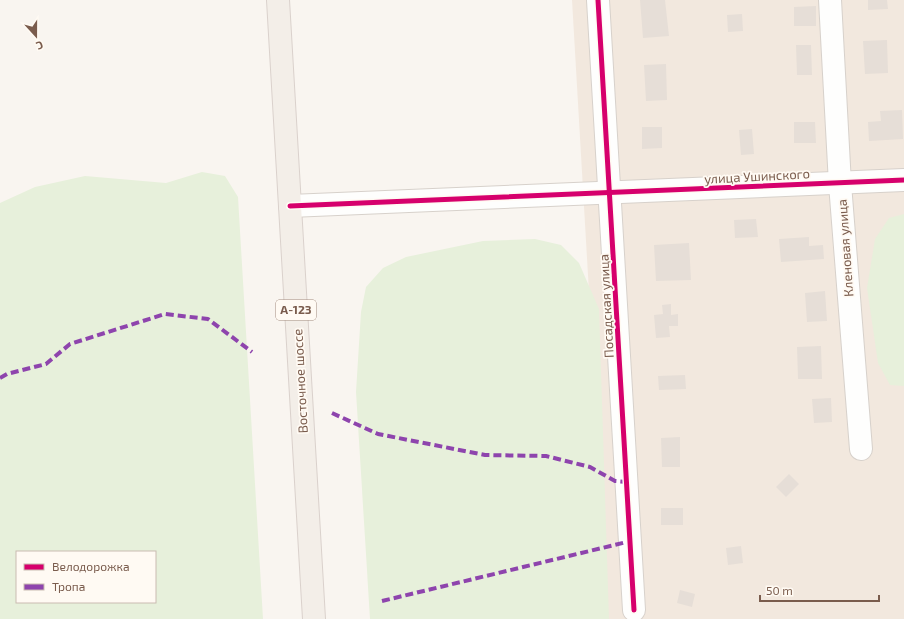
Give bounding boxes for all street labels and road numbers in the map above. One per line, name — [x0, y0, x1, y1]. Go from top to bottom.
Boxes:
street label: улица Ушинского — [704, 165, 810, 187]
street label: Кленовая улица — [834, 199, 856, 297]
street label: Посадская улица — [595, 254, 617, 358]
road number: А-123 — [276, 300, 316, 320]
street label: Восточное шоссе — [289, 328, 311, 434]

